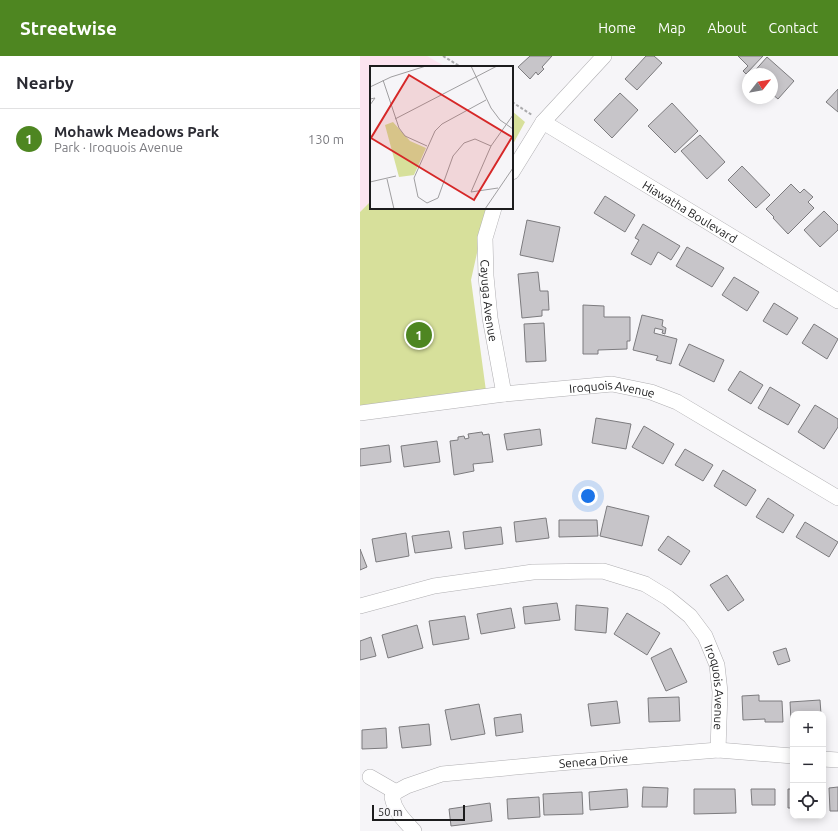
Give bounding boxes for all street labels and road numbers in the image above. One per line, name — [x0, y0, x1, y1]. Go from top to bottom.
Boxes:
street label: Hiawatha Boulevard — [640, 178, 740, 245]
street label: Cayuga Avenue — [479, 259, 501, 343]
street label: Iroquois Avenue — [568, 377, 657, 399]
street label: Iroquois Avenue — [703, 642, 727, 730]
street label: Seneca Drive — [558, 751, 628, 769]

